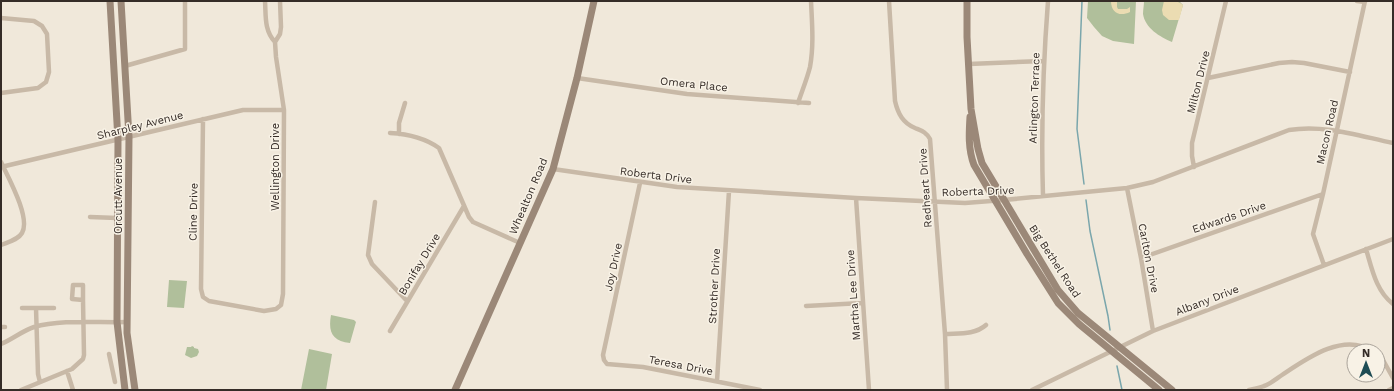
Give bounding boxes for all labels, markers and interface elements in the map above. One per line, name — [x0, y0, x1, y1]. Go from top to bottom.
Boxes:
street label: Milton Drive — [1184, 49, 1213, 115]
street label: Arlington Terrace — [1026, 52, 1043, 144]
street label: Omera Place — [660, 74, 728, 95]
street label: Macon Road — [1314, 99, 1341, 166]
street label: Sharpley Avenue — [96, 108, 185, 143]
street label: Wellington Drive — [269, 123, 282, 211]
street label: Redheart Drive — [916, 148, 935, 228]
street label: Whealton Road — [507, 156, 550, 236]
street label: Orcutt Avenue — [112, 158, 125, 234]
street label: Roberta Drive — [619, 165, 693, 186]
street label: Cline Drive — [186, 183, 201, 241]
street label: Roberta Drive — [941, 184, 1015, 199]
street label: Edwards Drive — [1191, 199, 1268, 236]
street label: Big Bethel Road — [1026, 222, 1083, 300]
street label: Carlton Drive — [1135, 222, 1162, 294]
street label: Bonifay Drive — [396, 231, 443, 298]
street label: Joy Drive — [602, 242, 625, 292]
street label: Strother Drive — [706, 248, 723, 324]
street label: Martha Lee Drive — [844, 249, 863, 341]
street label: Albany Drive — [1174, 282, 1241, 319]
north arrow — [1346, 343, 1386, 383]
text: N — [1362, 347, 1370, 360]
street label: Teresa Drive — [648, 353, 714, 378]

